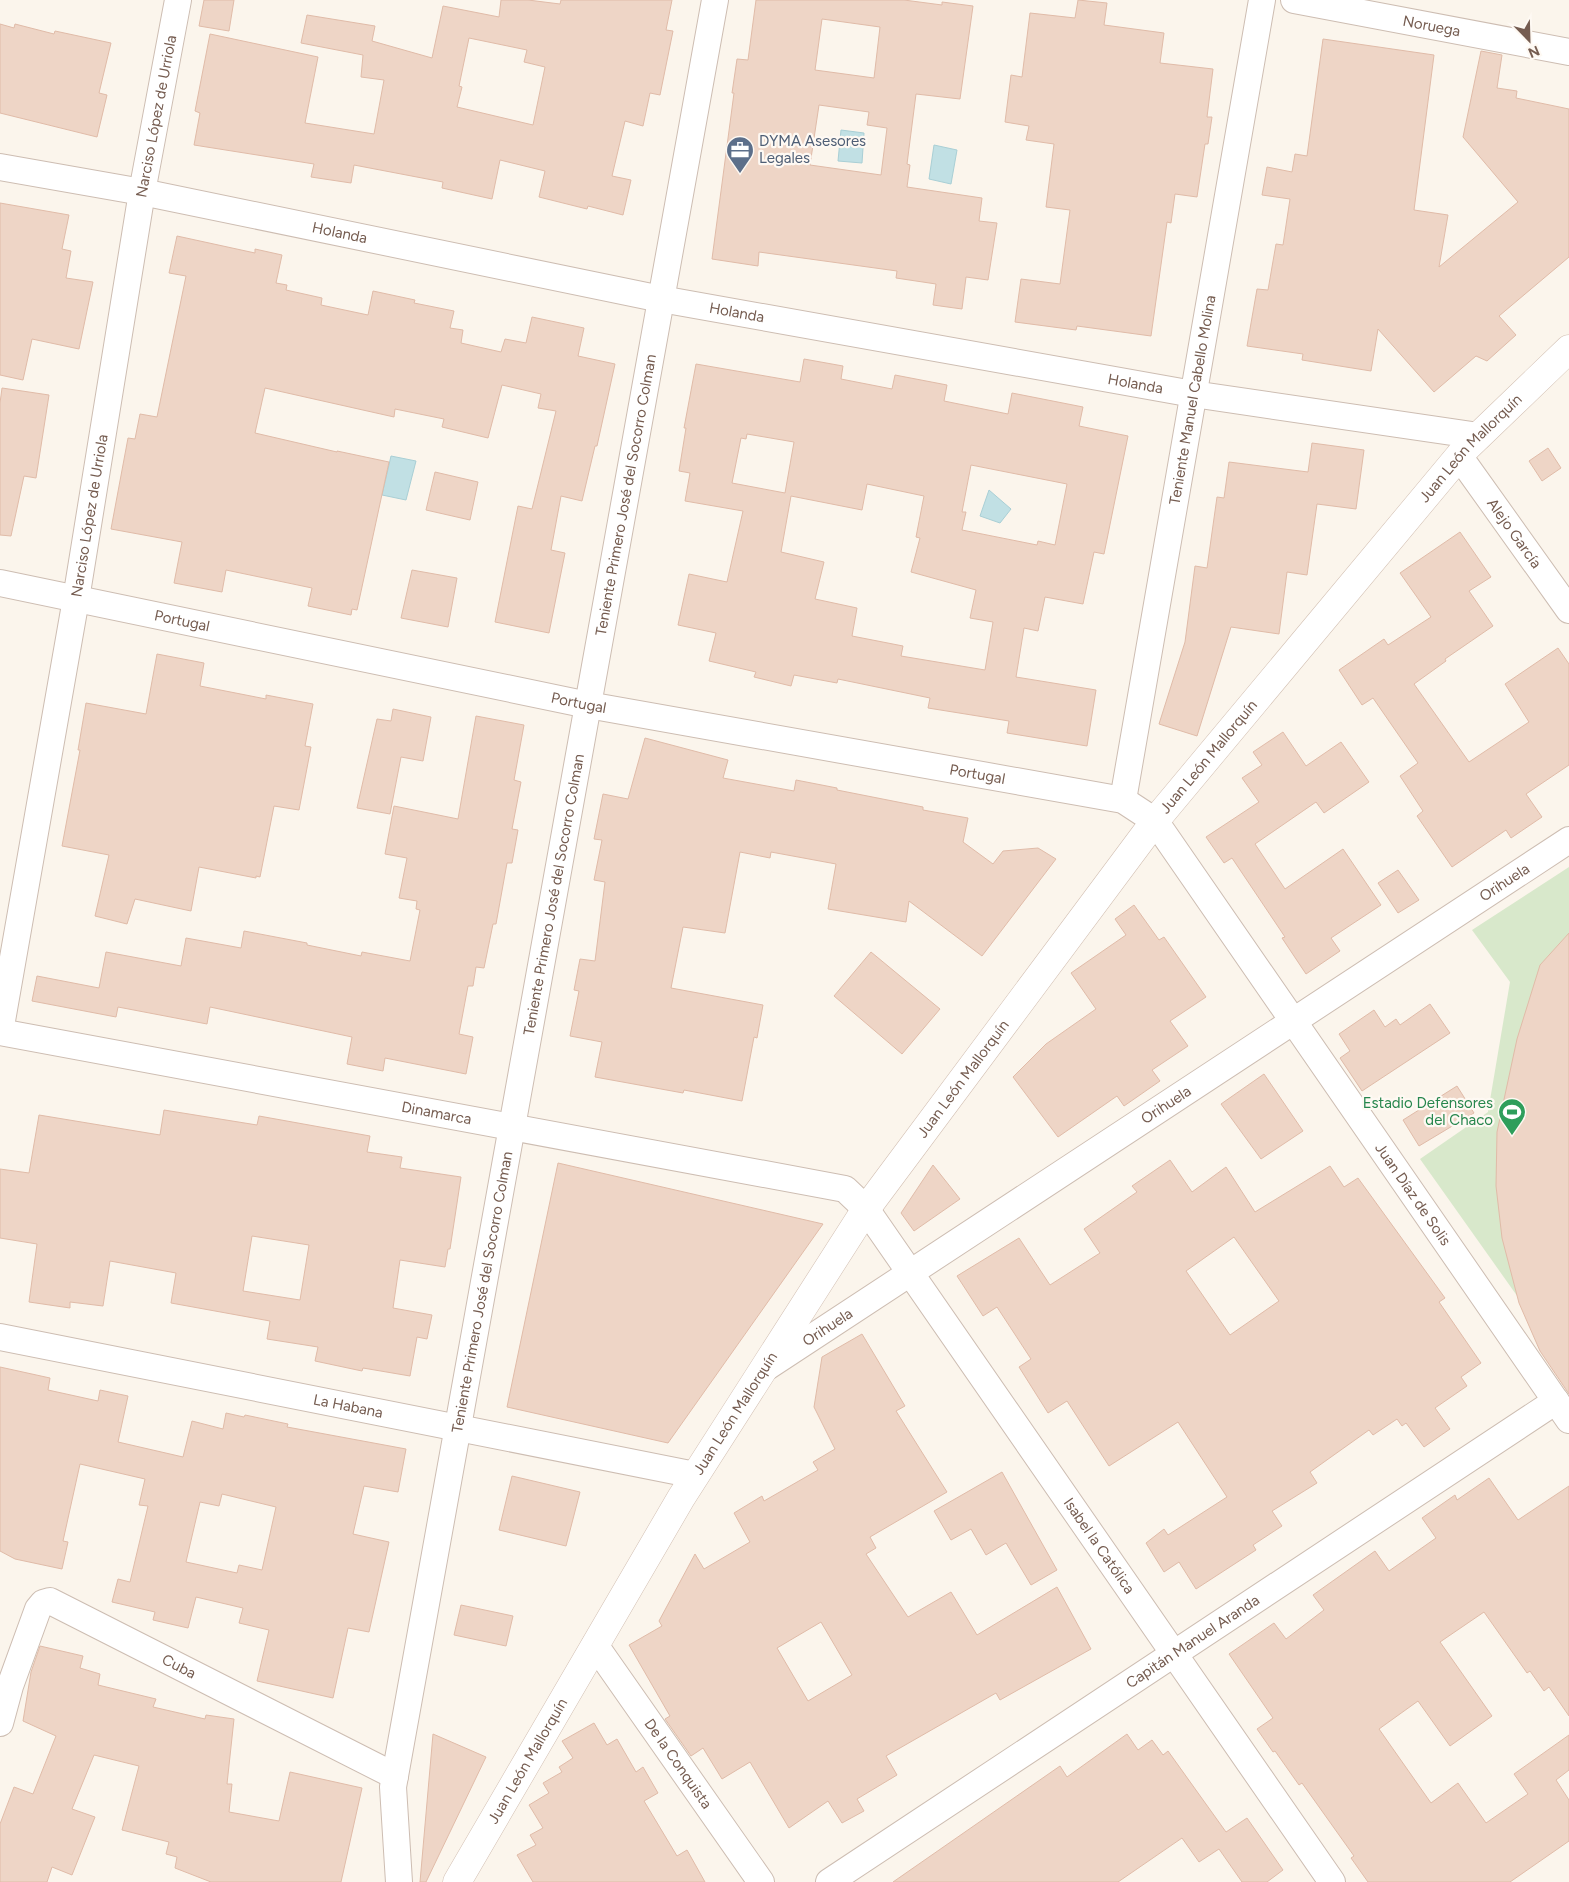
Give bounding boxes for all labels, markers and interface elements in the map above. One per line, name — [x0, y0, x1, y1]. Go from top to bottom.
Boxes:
street label: Noruega — [1401, 12, 1462, 40]
north arrow — [1504, 15, 1554, 65]
street label: Narciso López de Urriola — [132, 34, 180, 199]
text: N — [1526, 42, 1542, 61]
place label: DYMA Asesores Legales — [759, 132, 866, 167]
office icon: DYMA Asesores Legales — [725, 135, 755, 174]
street label: Holanda — [311, 218, 369, 247]
street label: Teniente Manuel Cabello Molina — [1165, 294, 1220, 506]
street label: Holanda — [708, 299, 766, 326]
street label: Teniente Primero José del Socorro Colman — [592, 353, 660, 637]
street label: Holanda — [1106, 370, 1164, 397]
street label: Juan León Mallorquín — [1415, 390, 1526, 506]
street label: Narciso López de Urriola — [67, 433, 112, 598]
street label: Alejo García — [1483, 495, 1545, 572]
street label: Portugal — [153, 606, 211, 635]
street label: Portugal — [549, 689, 608, 717]
street label: Juan León Mallorquín — [1156, 696, 1261, 817]
street label: Teniente Primero José del Socorro Colman — [520, 752, 588, 1037]
street label: Portugal — [948, 760, 1007, 788]
street label: Orihuela — [1476, 859, 1533, 905]
street label: Juan León Mallorquín — [913, 1016, 1013, 1141]
street label: Orihuela — [1138, 1082, 1194, 1128]
place label: Estadio Defensores del Chaco — [1363, 1094, 1493, 1129]
sports icon: Estadio Defensores del Chaco — [1497, 1097, 1527, 1136]
street label: Dinamarca — [400, 1098, 473, 1128]
street label: Juan Díaz de Solis — [1371, 1140, 1455, 1249]
street label: Teniente Primero José del Socorro Colman — [448, 1150, 516, 1434]
street label: Orihuela — [799, 1304, 856, 1350]
street label: Juan León Mallorquín — [689, 1349, 781, 1478]
street label: La Habana — [312, 1390, 385, 1422]
street label: Isabel la Católica — [1060, 1494, 1139, 1597]
street label: Capitán Manuel Aranda — [1122, 1591, 1263, 1692]
street label: Cuba — [159, 1650, 199, 1683]
street label: Juan León Mallorquín — [484, 1695, 571, 1827]
street label: De la Conquista — [641, 1715, 716, 1812]

